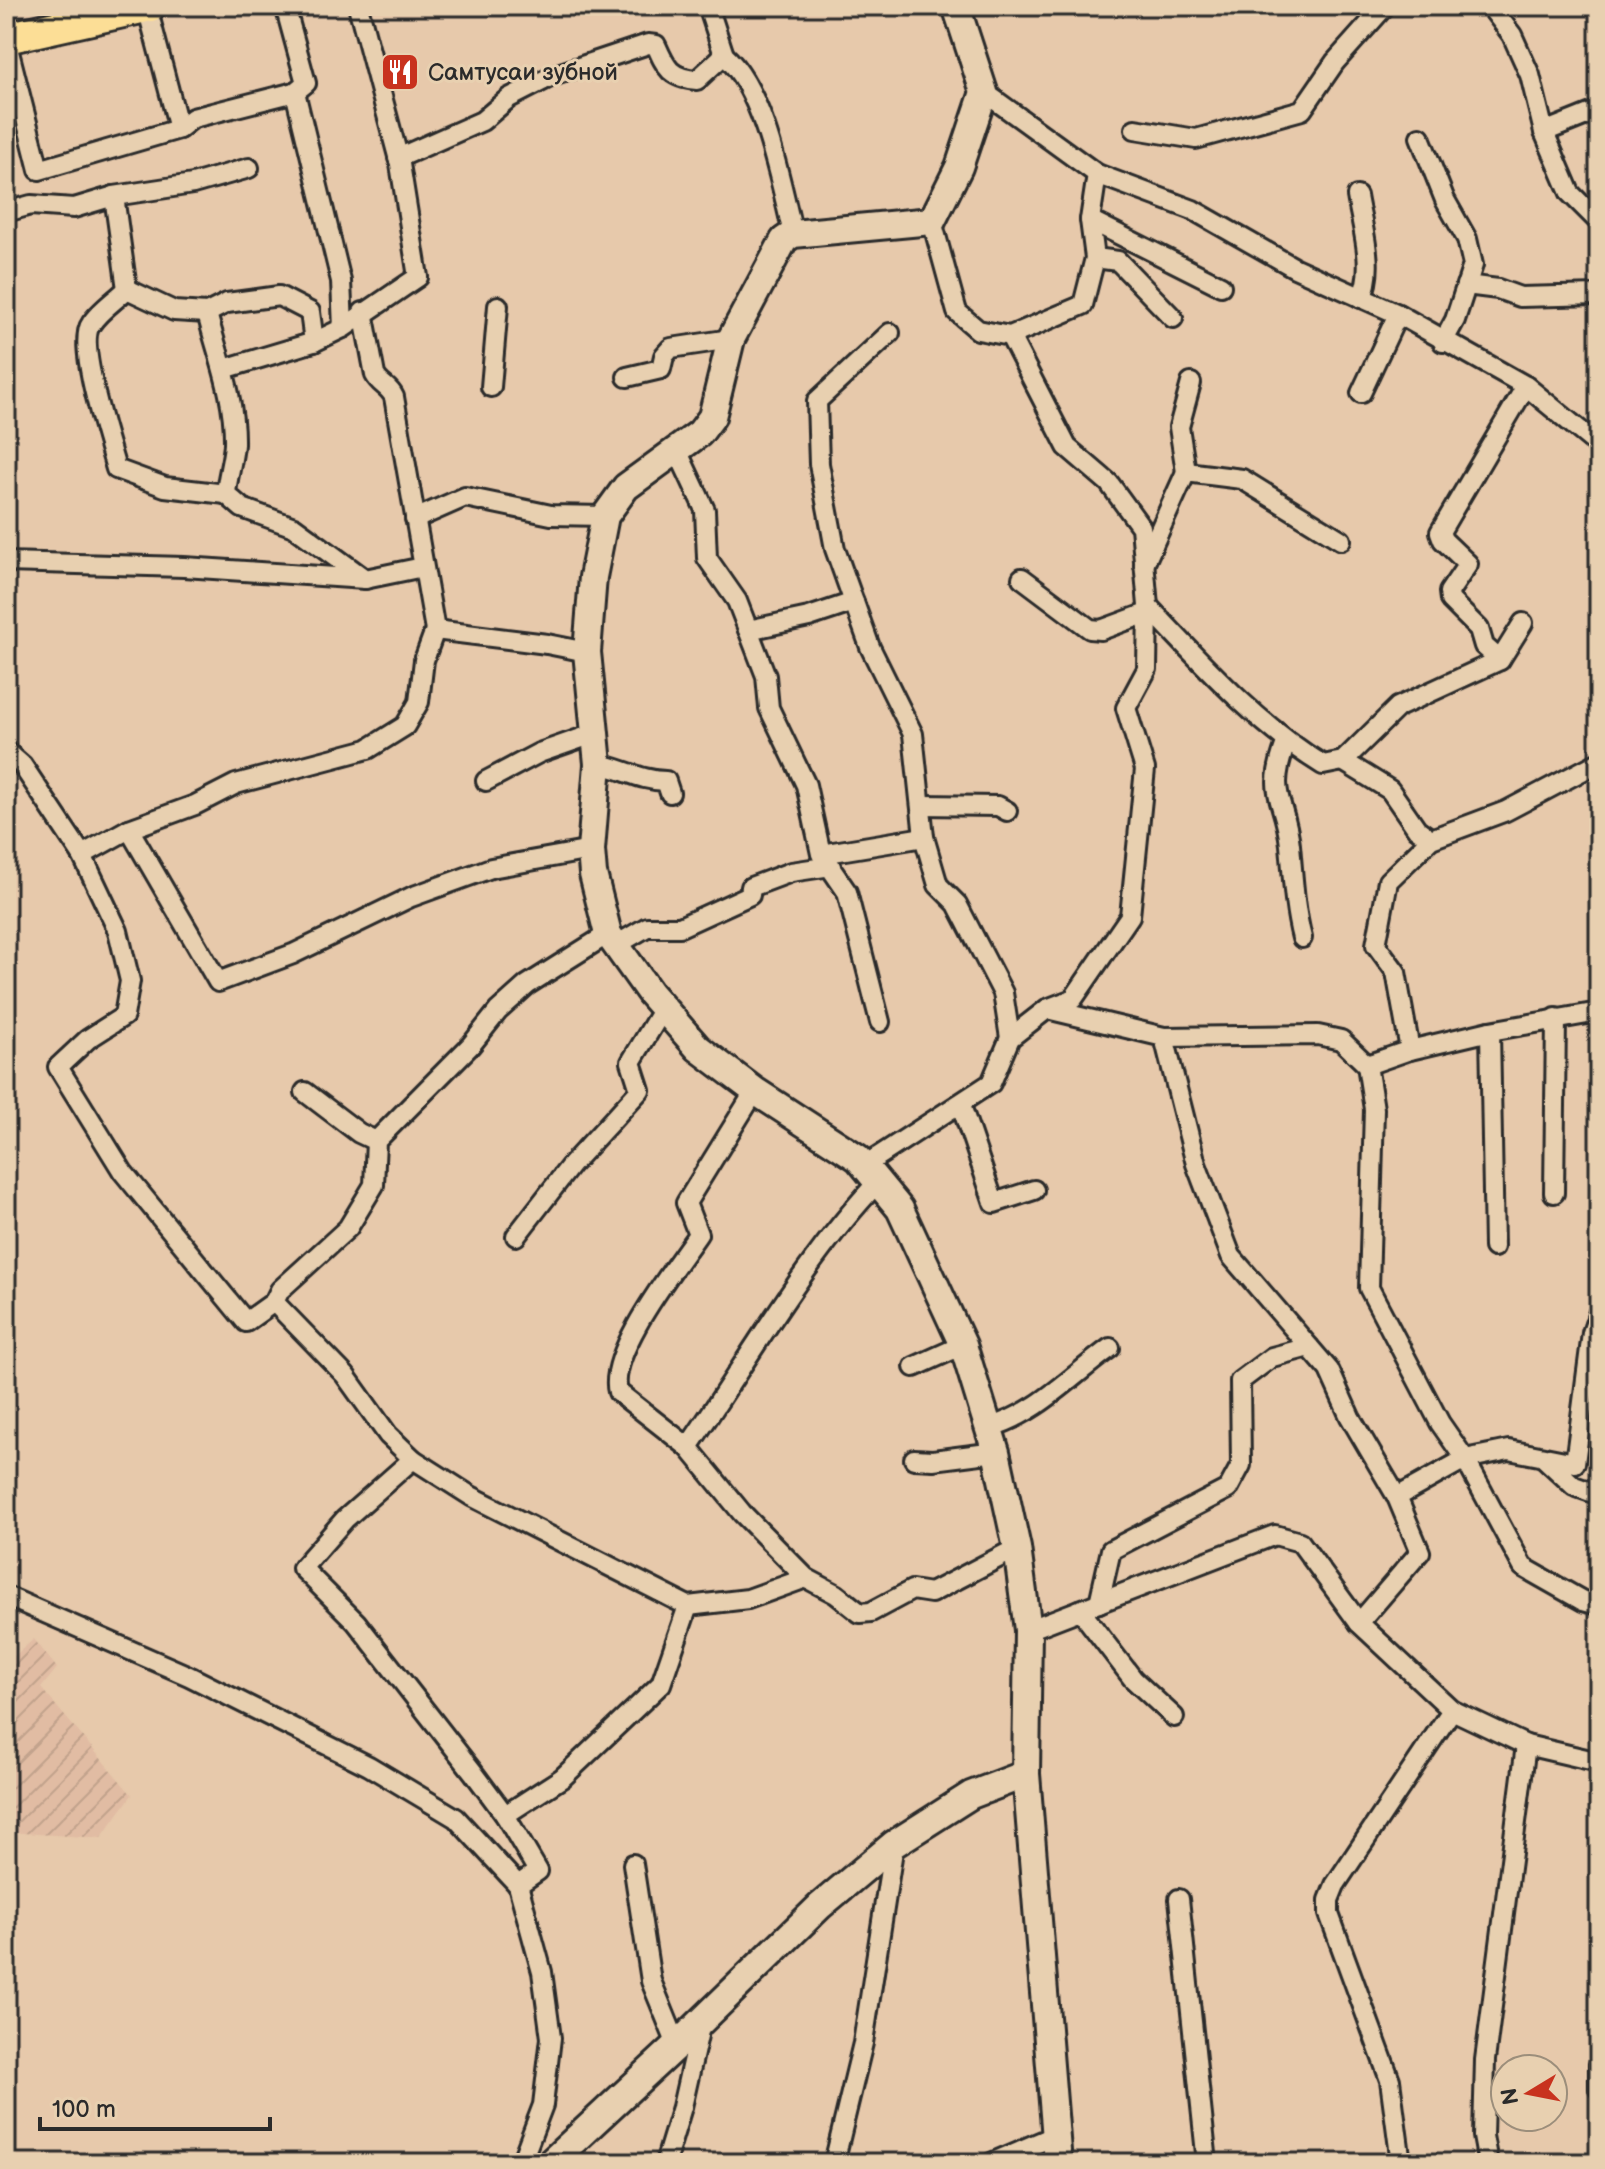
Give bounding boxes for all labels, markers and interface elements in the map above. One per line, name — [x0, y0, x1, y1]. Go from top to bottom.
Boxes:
restaurant icon: Самтусаи зубной — [379, 51, 421, 93]
place label: Самтусаи зубной — [428, 58, 618, 87]
north arrow — [1489, 2053, 1569, 2133]
scale bar — [40, 2081, 270, 2131]
text: N — [1496, 2086, 1526, 2107]
text: 100 m — [52, 2095, 116, 2124]

